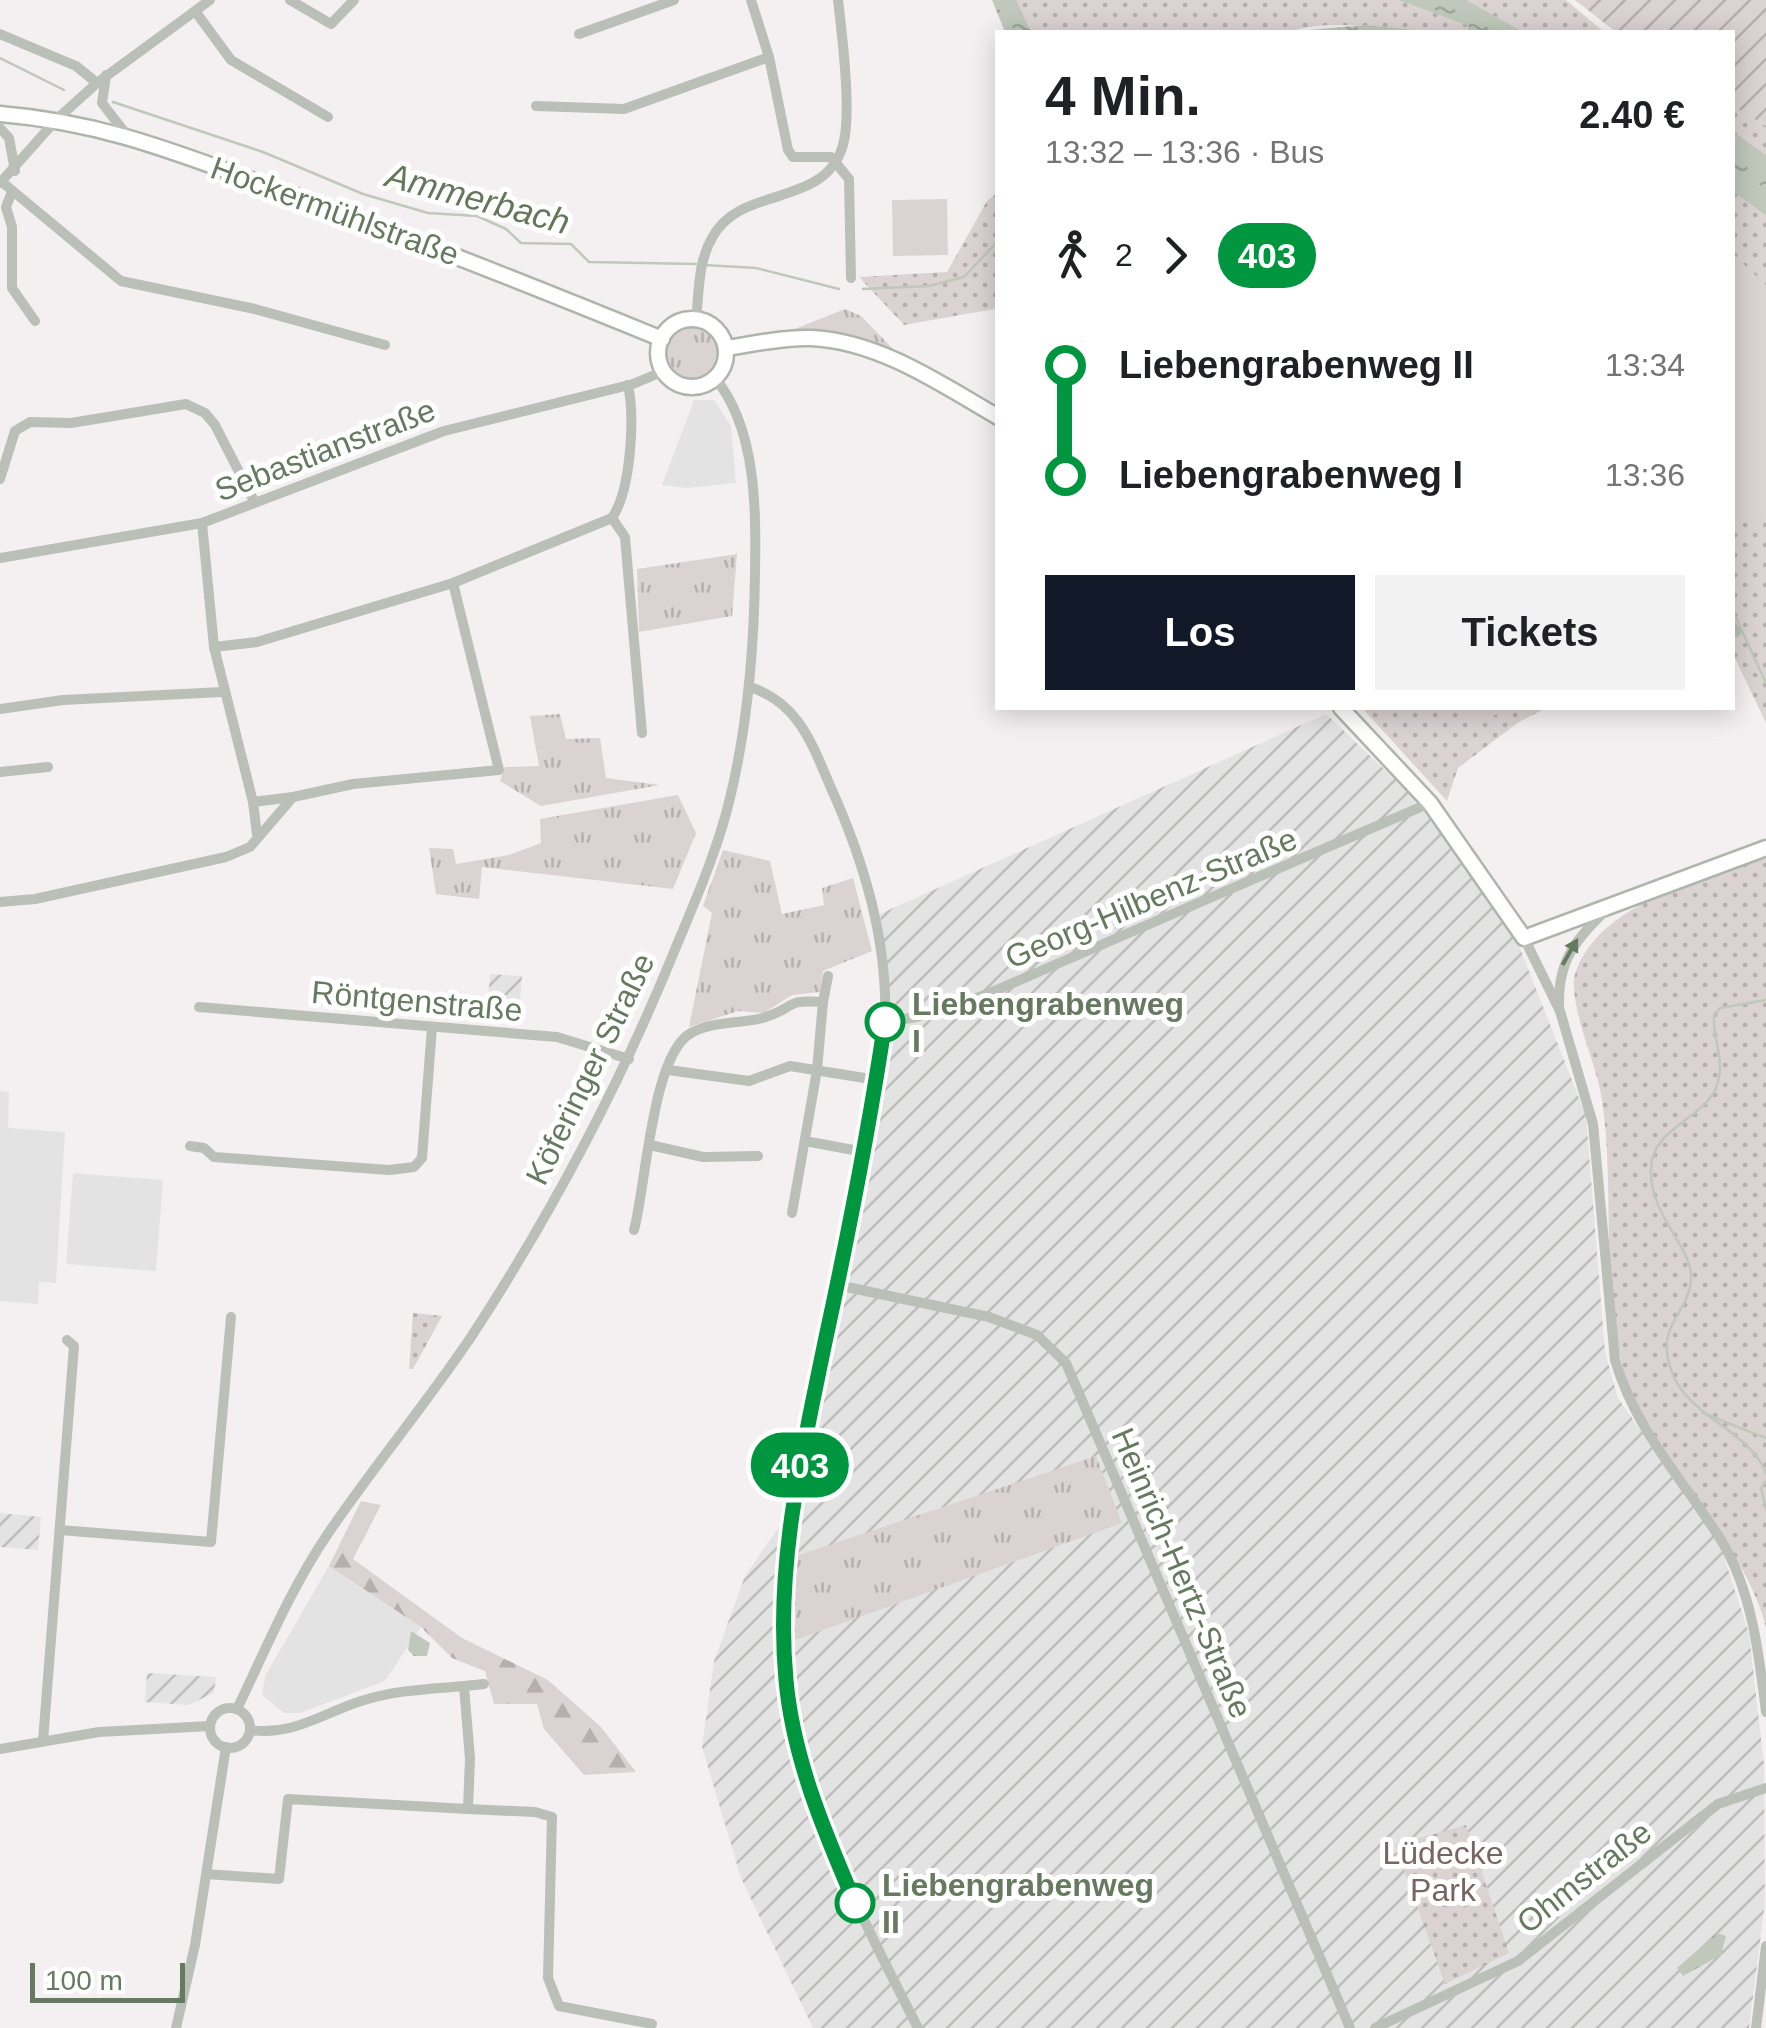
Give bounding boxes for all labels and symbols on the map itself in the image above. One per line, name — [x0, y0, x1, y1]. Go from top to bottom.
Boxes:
street label: Hockermühlstraße — [206, 149, 464, 273]
water label: Ammerbach — [380, 154, 574, 241]
street label: Sebastianstraße — [210, 391, 440, 509]
street label: Georg-Hilbenz-Straße — [1000, 820, 1302, 976]
one-way arrow — [1561, 938, 1578, 966]
street label: Köferinger Straße — [518, 948, 662, 1190]
street label: Röntgenstraße — [310, 974, 524, 1028]
place label: Liebengrabenweg I — [912, 986, 1184, 1059]
marker: Liebengrabenweg I — [866, 1003, 904, 1041]
street label: Heinrich-Hertz-Straße — [1105, 1423, 1259, 1723]
line badge: 403 — [742, 1432, 858, 1498]
street label: Ohmstraße — [1510, 1814, 1658, 1940]
park label: Lüdecke Park — [1383, 1835, 1503, 1908]
place label: Liebengrabenweg II — [882, 1867, 1154, 1940]
marker: Liebengrabenweg II — [836, 1884, 874, 1922]
scale bar — [30, 1958, 185, 2002]

